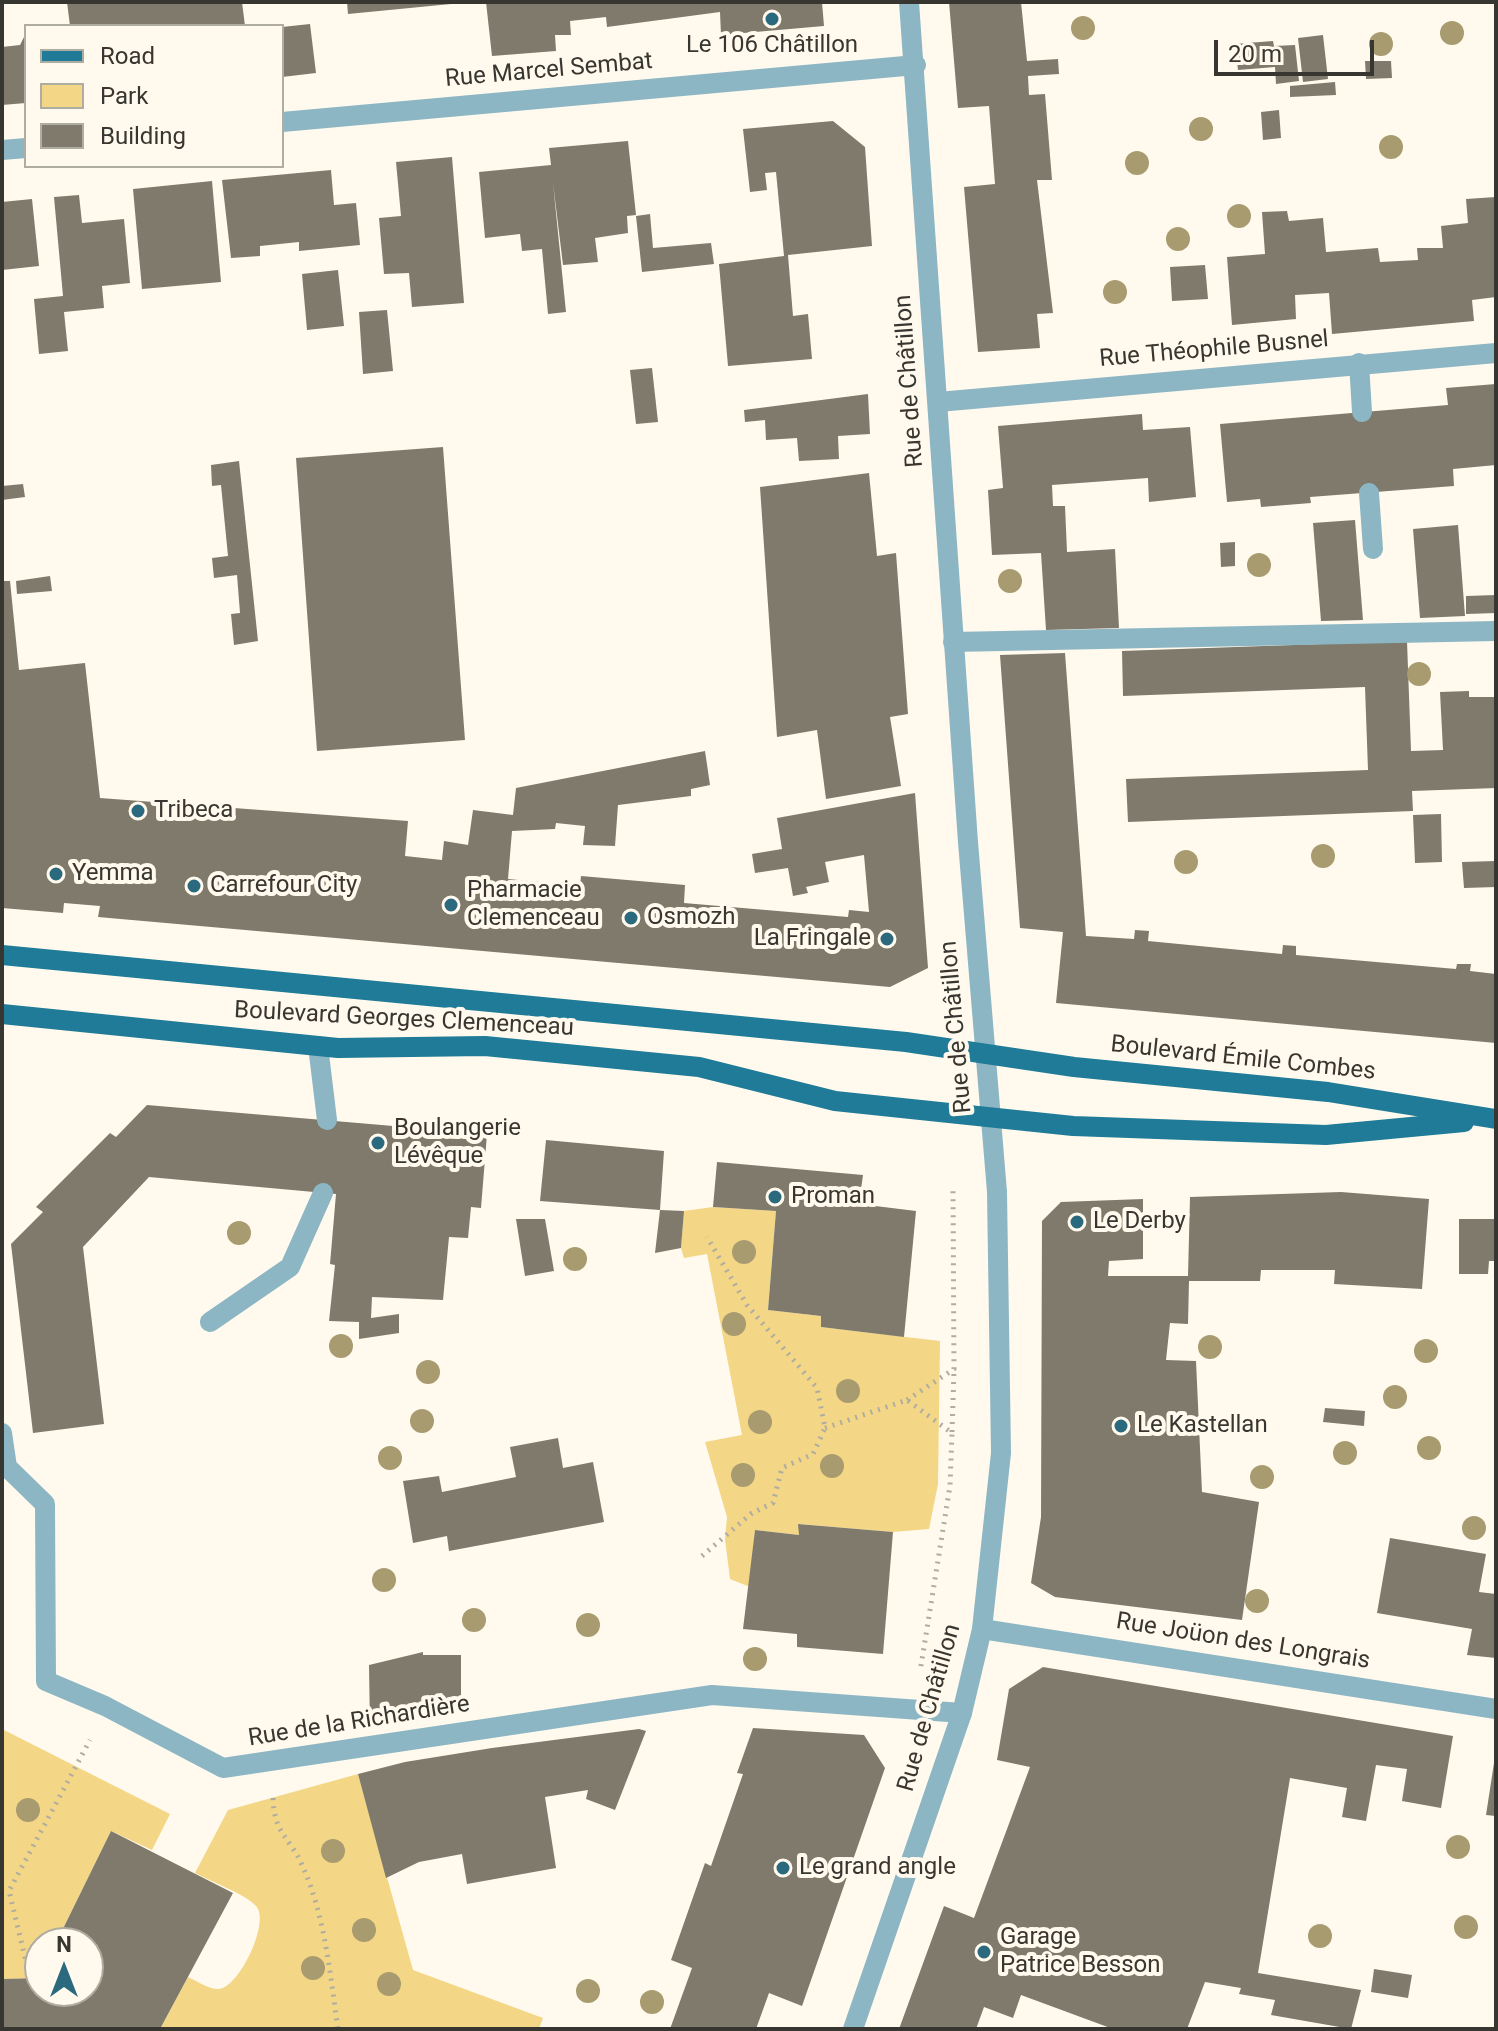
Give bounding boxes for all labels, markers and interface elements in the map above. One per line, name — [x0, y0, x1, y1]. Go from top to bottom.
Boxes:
marker: Le 106 Châtillon — [763, 10, 781, 28]
legend — [24, 24, 284, 168]
scale bar — [1218, 24, 1378, 74]
place label: Le 106 Châtillon — [686, 32, 858, 60]
text: 20 m — [1228, 40, 1282, 68]
text: Road — [100, 42, 155, 70]
street label: Rue Marcel Sembat — [444, 48, 654, 94]
text: Park — [100, 82, 148, 110]
text: Building — [100, 122, 186, 150]
street label: Rue de Châtillon — [890, 294, 930, 468]
street label: Rue Théophile Busnel — [1098, 326, 1330, 374]
place label: Tribeca — [154, 797, 233, 825]
marker: Tribeca — [129, 802, 147, 820]
place label: Yemma — [72, 860, 154, 888]
marker: Yemma — [47, 865, 65, 883]
place label: Carrefour City — [210, 872, 357, 900]
marker: Carrefour City — [185, 877, 203, 895]
place label: Pharmacie Clemenceau — [467, 877, 600, 933]
marker: Pharmacie Clemenceau — [442, 896, 460, 914]
place label: Osmozh — [647, 904, 736, 932]
marker: Osmozh — [622, 909, 640, 927]
place label: La Fringale — [754, 925, 871, 953]
marker: La Fringale — [878, 930, 896, 948]
street label: Rue de Châtillon — [935, 940, 979, 1114]
street label: Boulevard Georges Clemenceau — [233, 997, 575, 1043]
street label: Boulevard Émile Combes — [1109, 1031, 1377, 1087]
place label: Boulangerie Lévêque — [394, 1115, 521, 1171]
marker: Boulangerie Lévêque — [369, 1134, 387, 1152]
place label: Proman — [791, 1183, 875, 1211]
marker: Proman — [766, 1188, 784, 1206]
place label: Le Derby — [1093, 1208, 1186, 1236]
marker: Le Derby — [1068, 1213, 1086, 1231]
place label: Le Kastellan — [1137, 1412, 1268, 1440]
marker: Le Kastellan — [1112, 1417, 1130, 1435]
street label: Rue Joüon des Longrais — [1114, 1608, 1372, 1676]
street label: Rue de Châtillon — [892, 1621, 968, 1795]
street label: Rue de la Richardière — [246, 1690, 472, 1754]
place label: Le grand angle — [799, 1854, 956, 1882]
marker: Le grand angle — [774, 1859, 792, 1877]
place label: Garage Patrice Besson — [1000, 1924, 1161, 1980]
north arrow — [24, 1927, 104, 2007]
text: N — [56, 1932, 72, 1957]
marker: Garage Patrice Besson — [975, 1943, 993, 1961]

